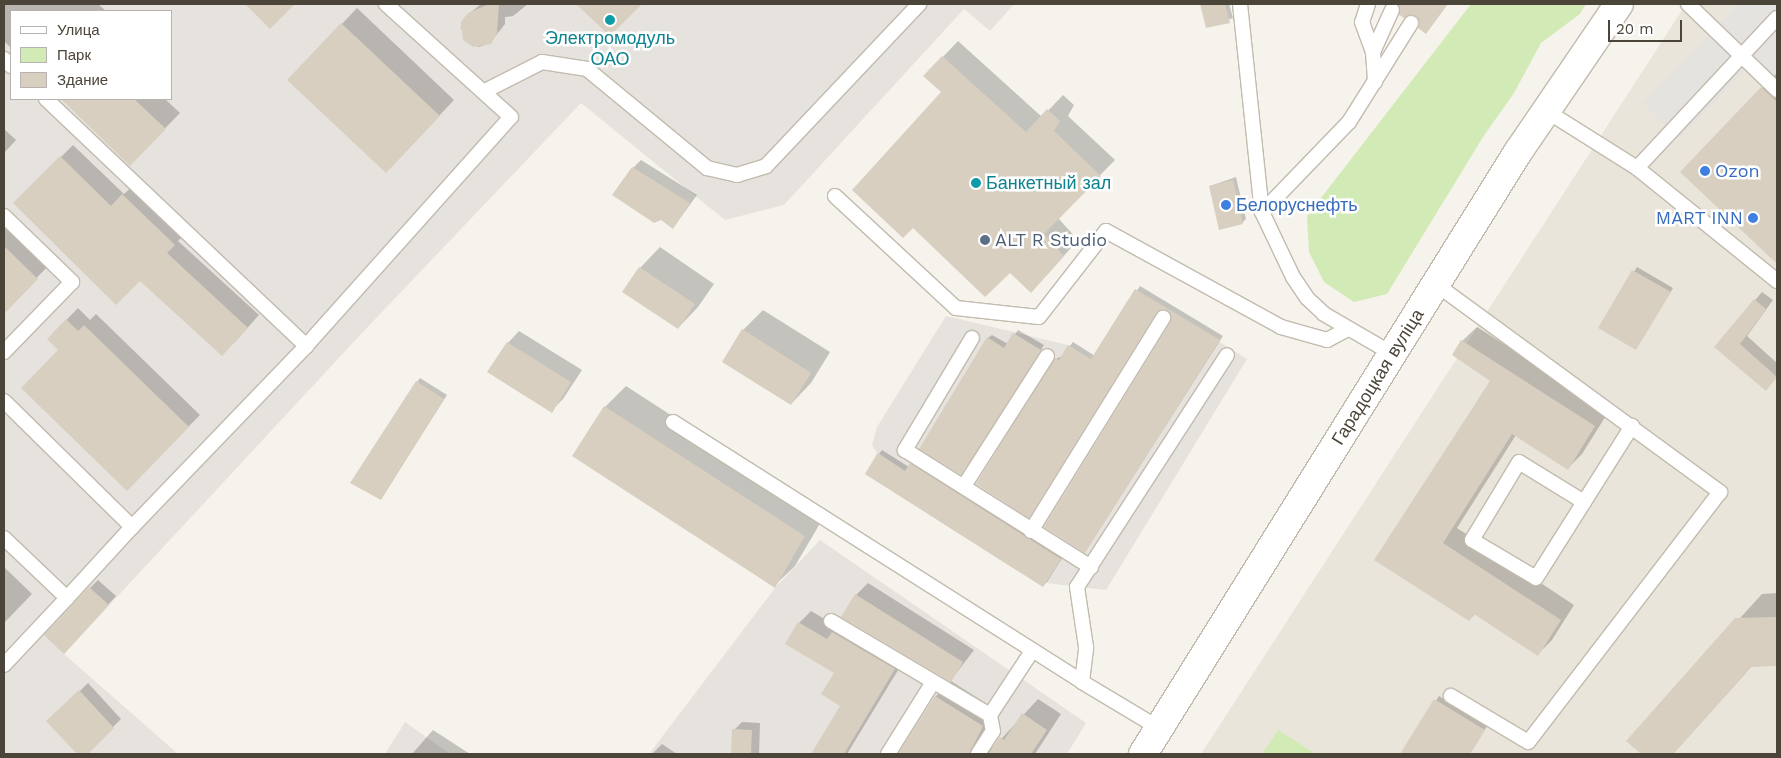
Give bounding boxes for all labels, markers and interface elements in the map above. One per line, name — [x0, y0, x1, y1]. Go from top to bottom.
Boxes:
legend — [10, 10, 172, 100]
scale bar — [1611, 10, 1685, 42]
marker: Электромодуль ОАО — [604, 14, 616, 26]
text: 20 m — [1616, 20, 1654, 38]
text: Улица — [57, 21, 100, 39]
place label: Электромодуль ОАО — [545, 28, 675, 70]
text: Парк — [57, 46, 91, 64]
text: Здание — [57, 71, 108, 89]
place label: Ozon — [1715, 160, 1760, 182]
marker: Ozon — [1699, 165, 1711, 177]
place label: Банкетный зал — [986, 172, 1111, 194]
marker: Банкетный зал — [970, 177, 982, 189]
place label: Белоруснефть — [1236, 194, 1358, 216]
marker: Белоруснефть — [1220, 199, 1232, 211]
place label: MART INN — [1655, 207, 1743, 229]
marker: MART INN — [1747, 212, 1759, 224]
place label: ALT R Studio — [995, 229, 1107, 251]
marker: ALT R Studio — [979, 234, 991, 246]
street label: Гарадоцкая вуліца — [1327, 305, 1429, 449]

